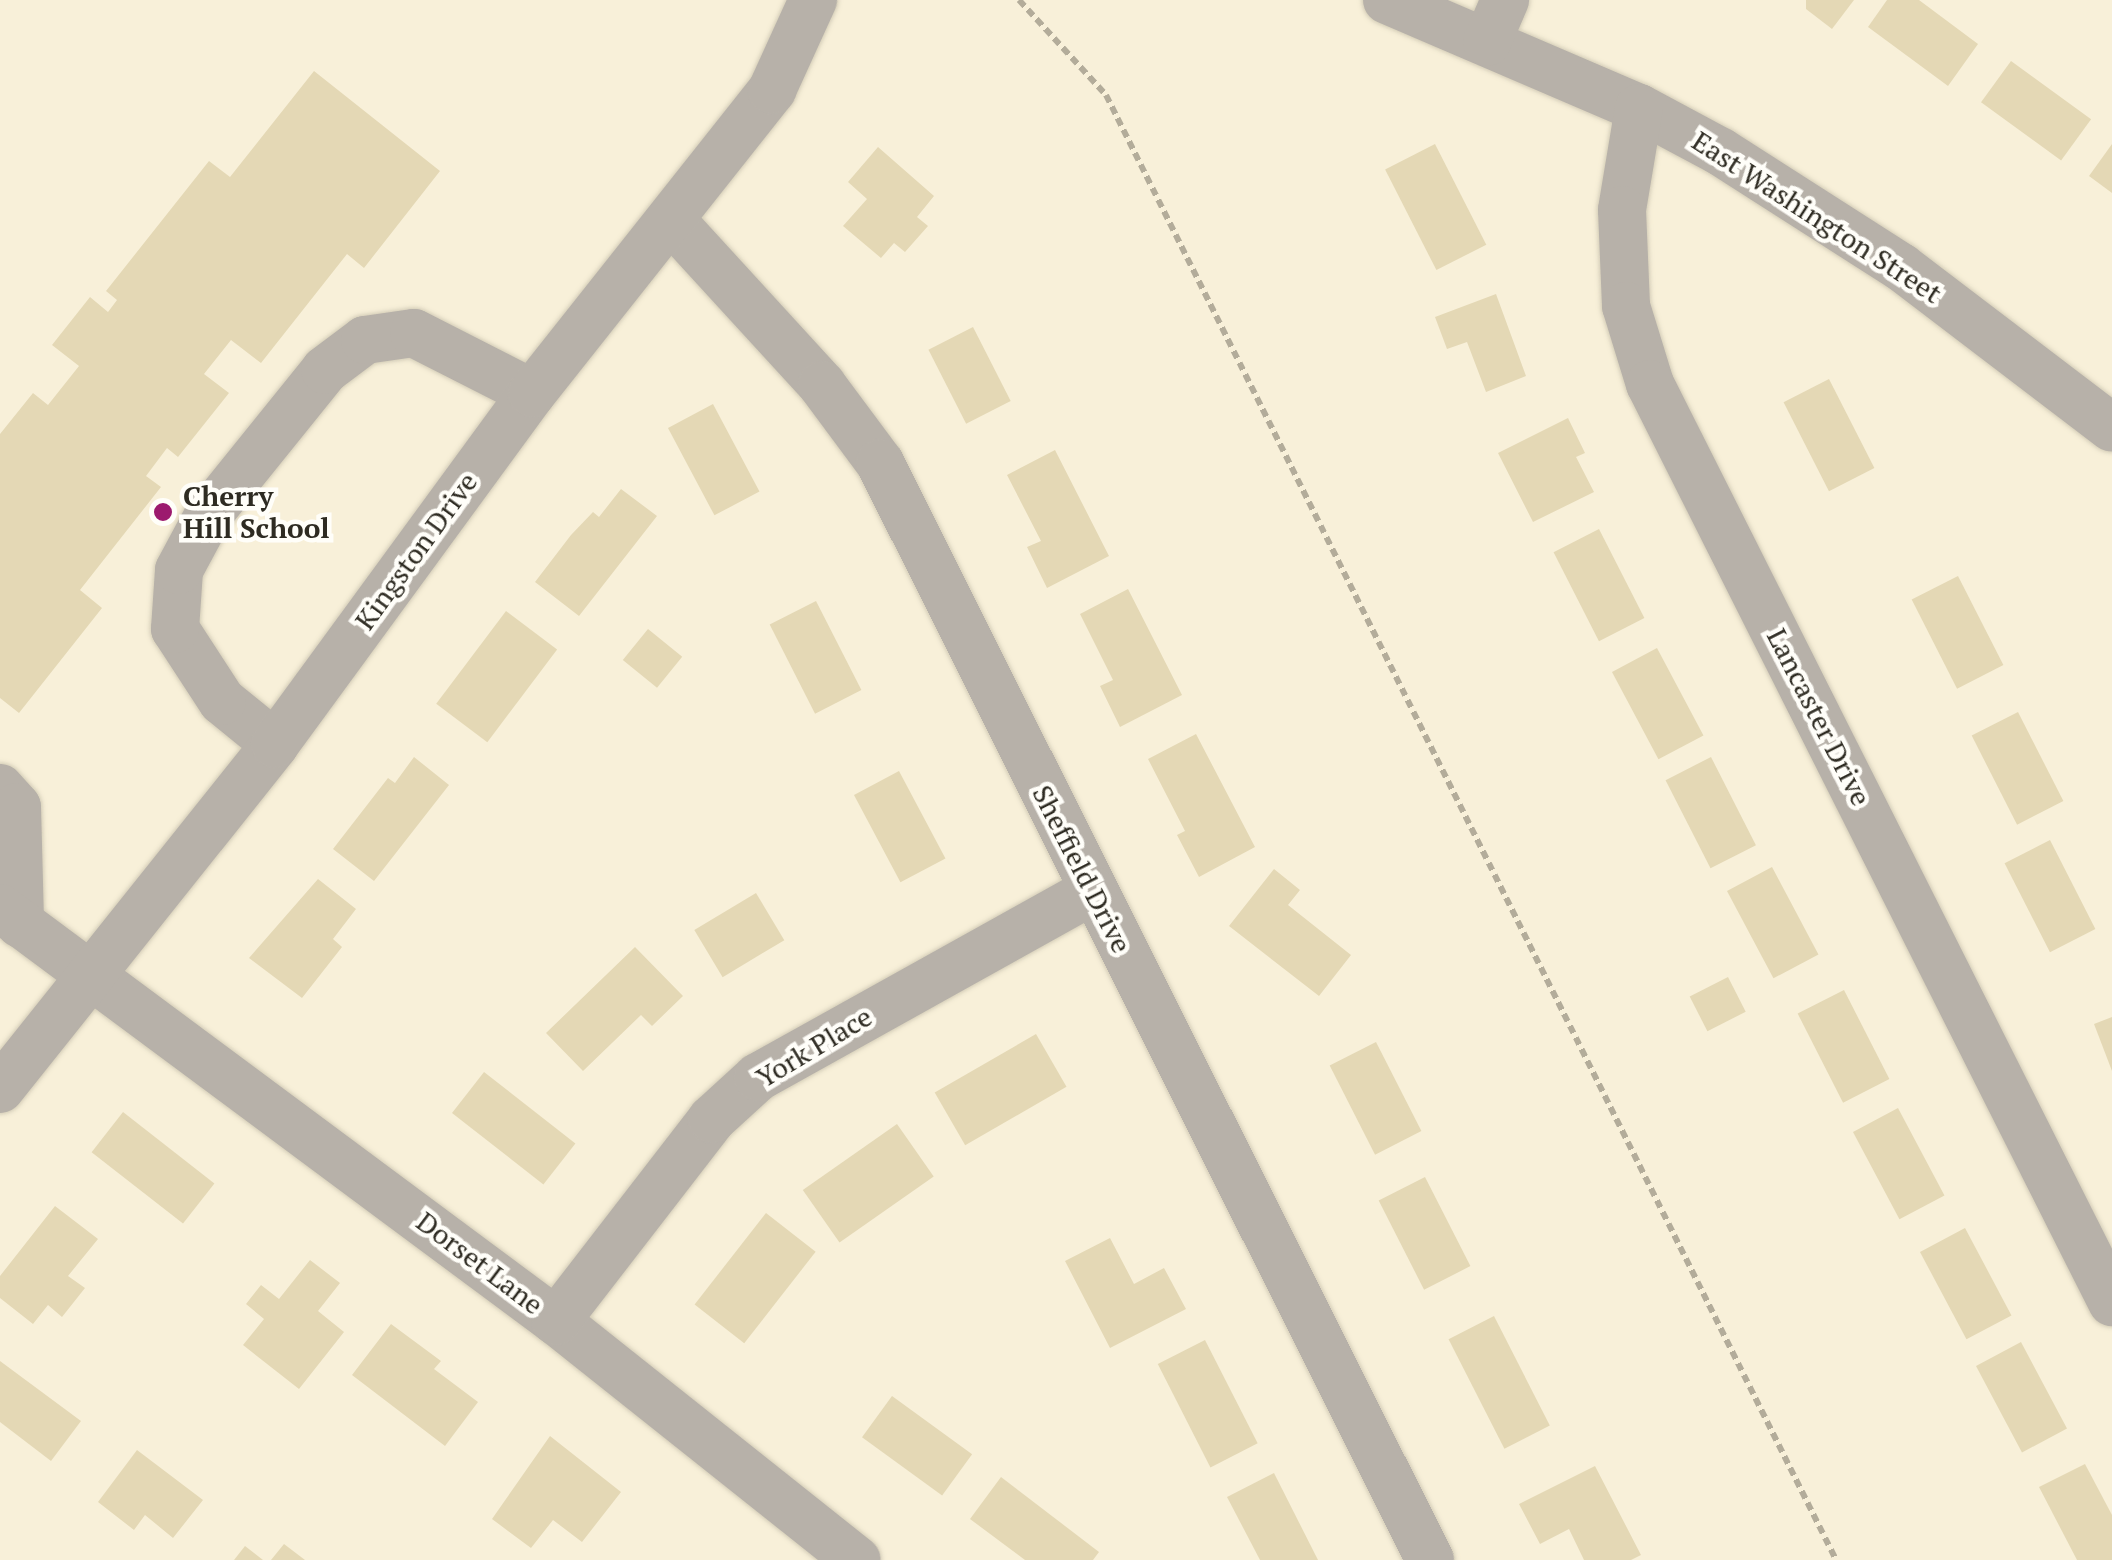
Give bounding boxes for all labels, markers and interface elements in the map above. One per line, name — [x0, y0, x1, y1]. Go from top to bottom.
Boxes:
street label: East Washington Street — [1686, 124, 1948, 310]
street label: Kingston Drive — [348, 466, 484, 636]
place label: Cherry Hill School — [183, 479, 330, 545]
marker: Cherry Hill School — [152, 501, 174, 523]
street label: Lancaster Drive — [1760, 623, 1878, 811]
street label: Sheffield Drive — [1025, 780, 1139, 958]
street label: York Place — [750, 999, 878, 1095]
street label: Dorset Lane — [410, 1205, 550, 1321]

